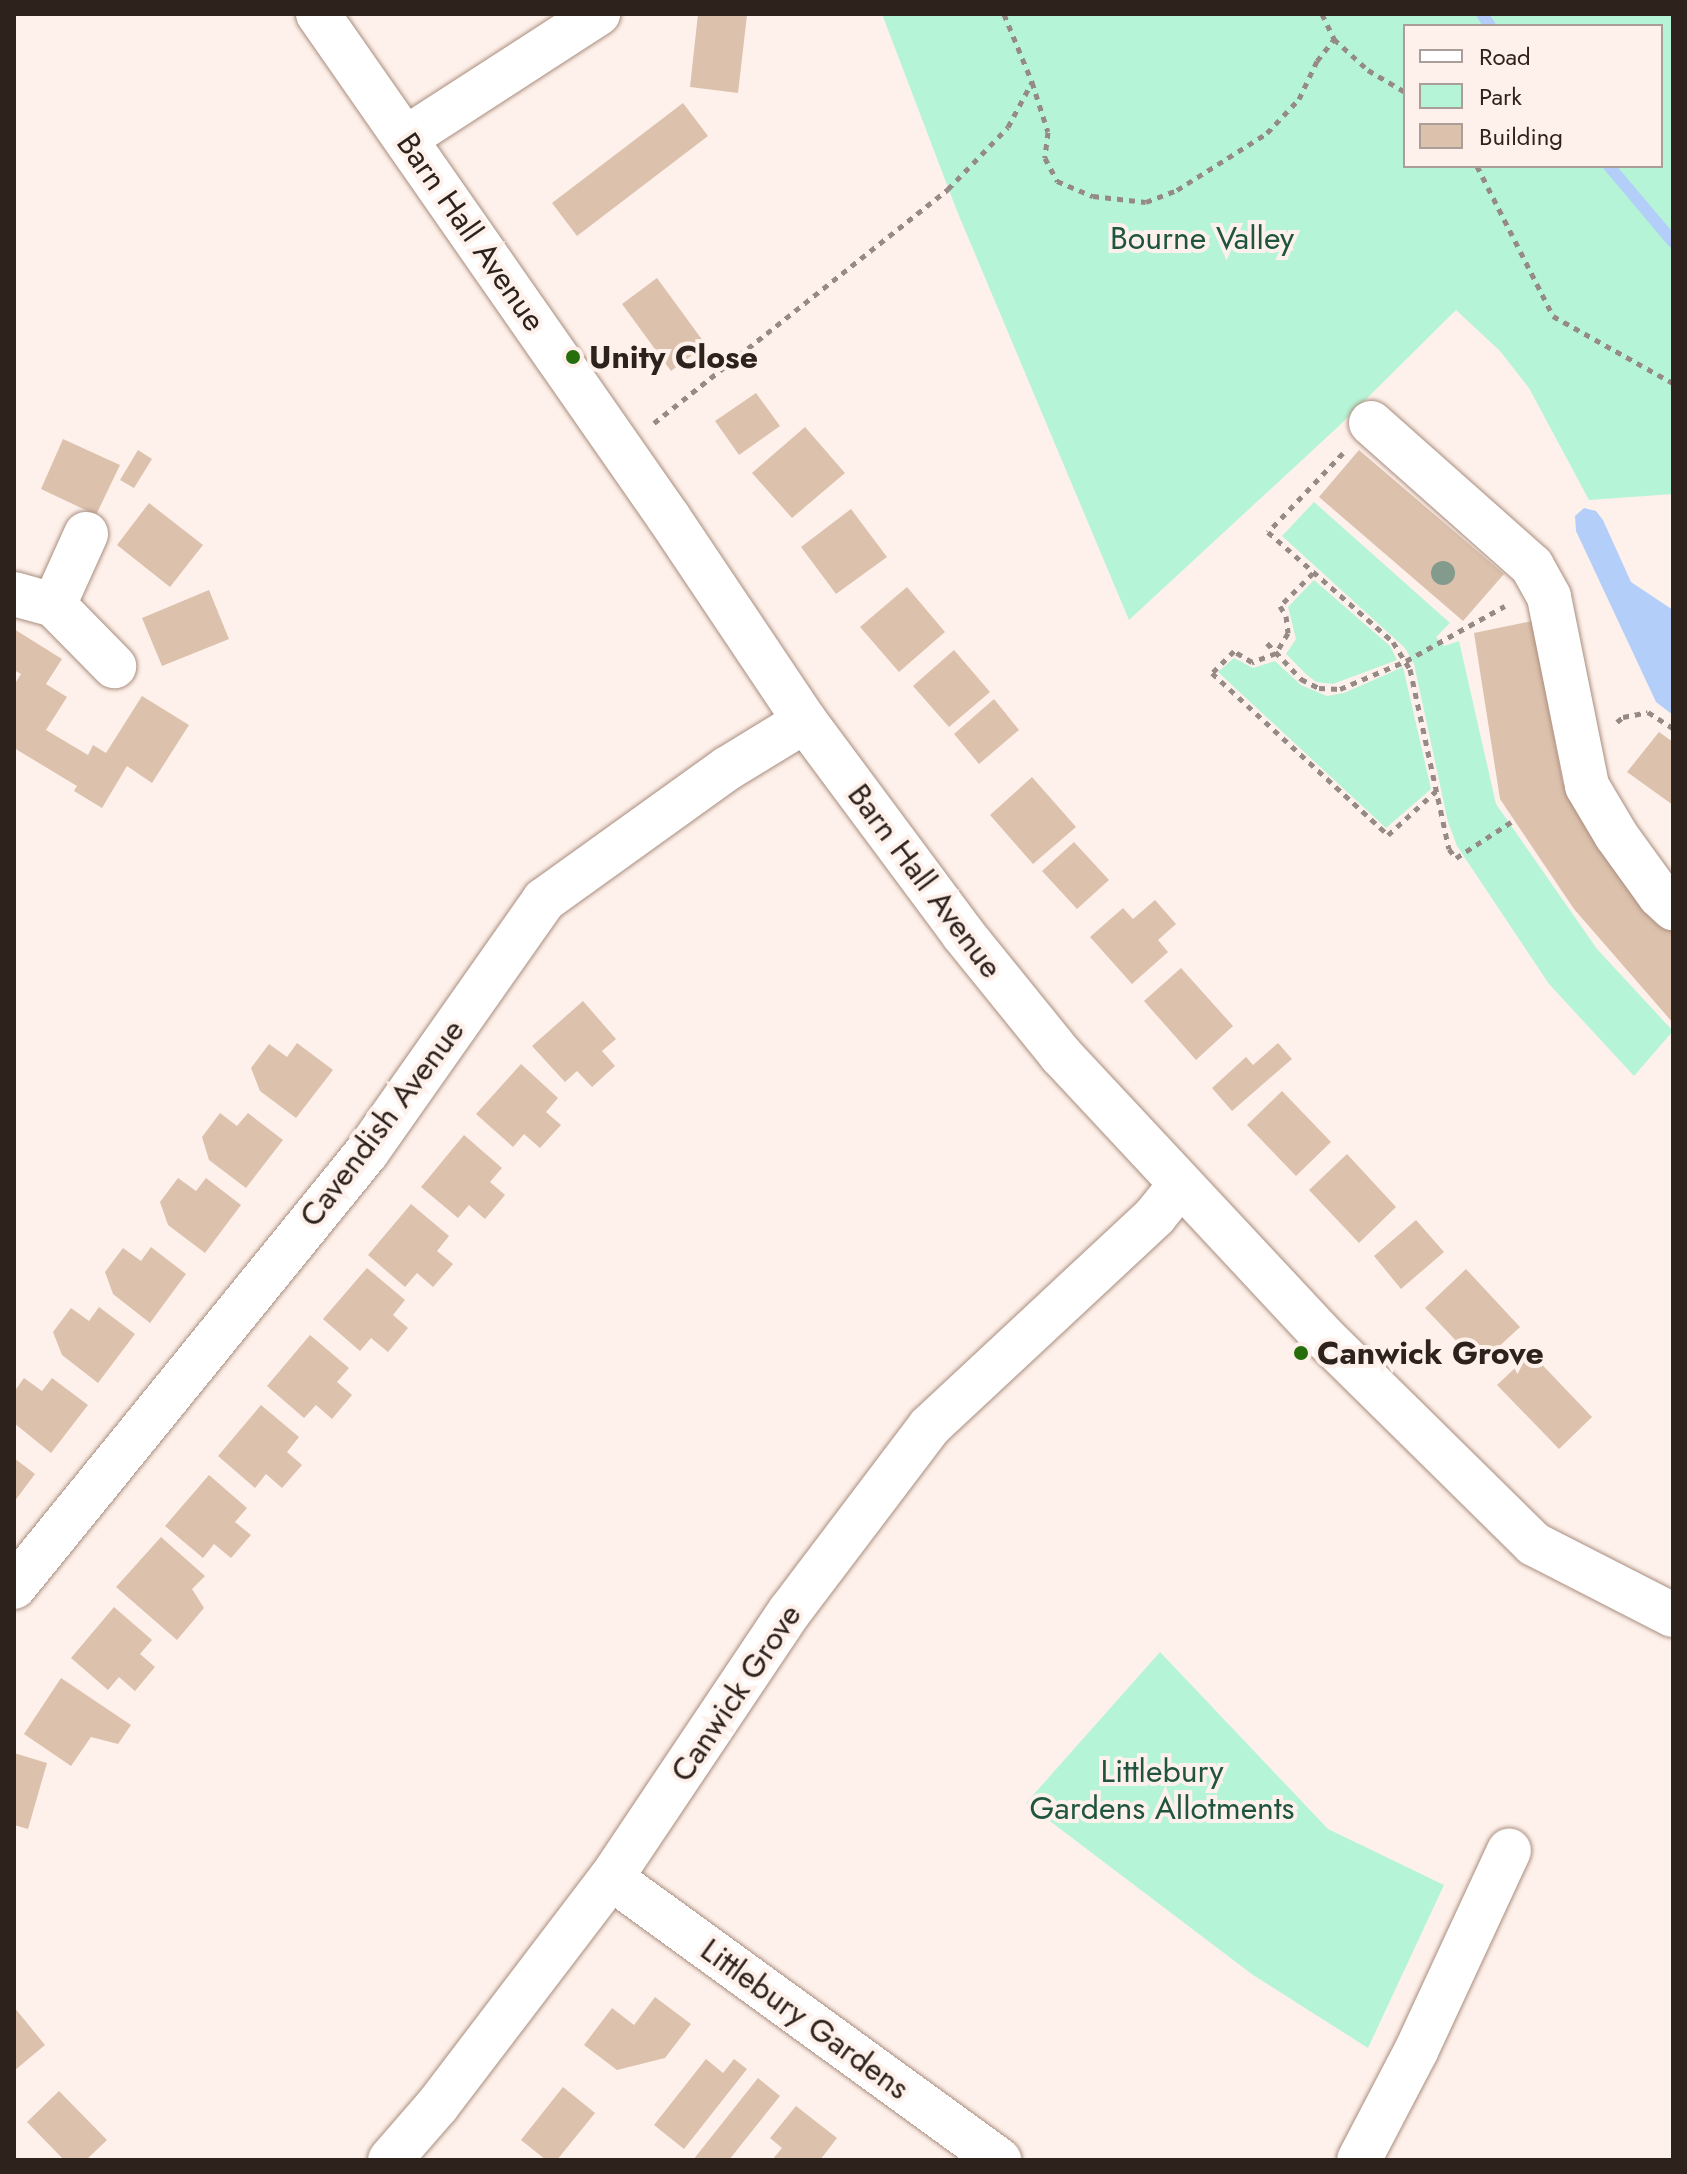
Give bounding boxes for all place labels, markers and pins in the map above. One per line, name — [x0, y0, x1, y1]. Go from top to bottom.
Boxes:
place label: Unity Close — [589, 338, 758, 376]
marker: Unity Close — [564, 348, 582, 366]
place label: Canwick Grove — [1317, 1334, 1544, 1372]
marker: Canwick Grove — [1292, 1344, 1310, 1362]

